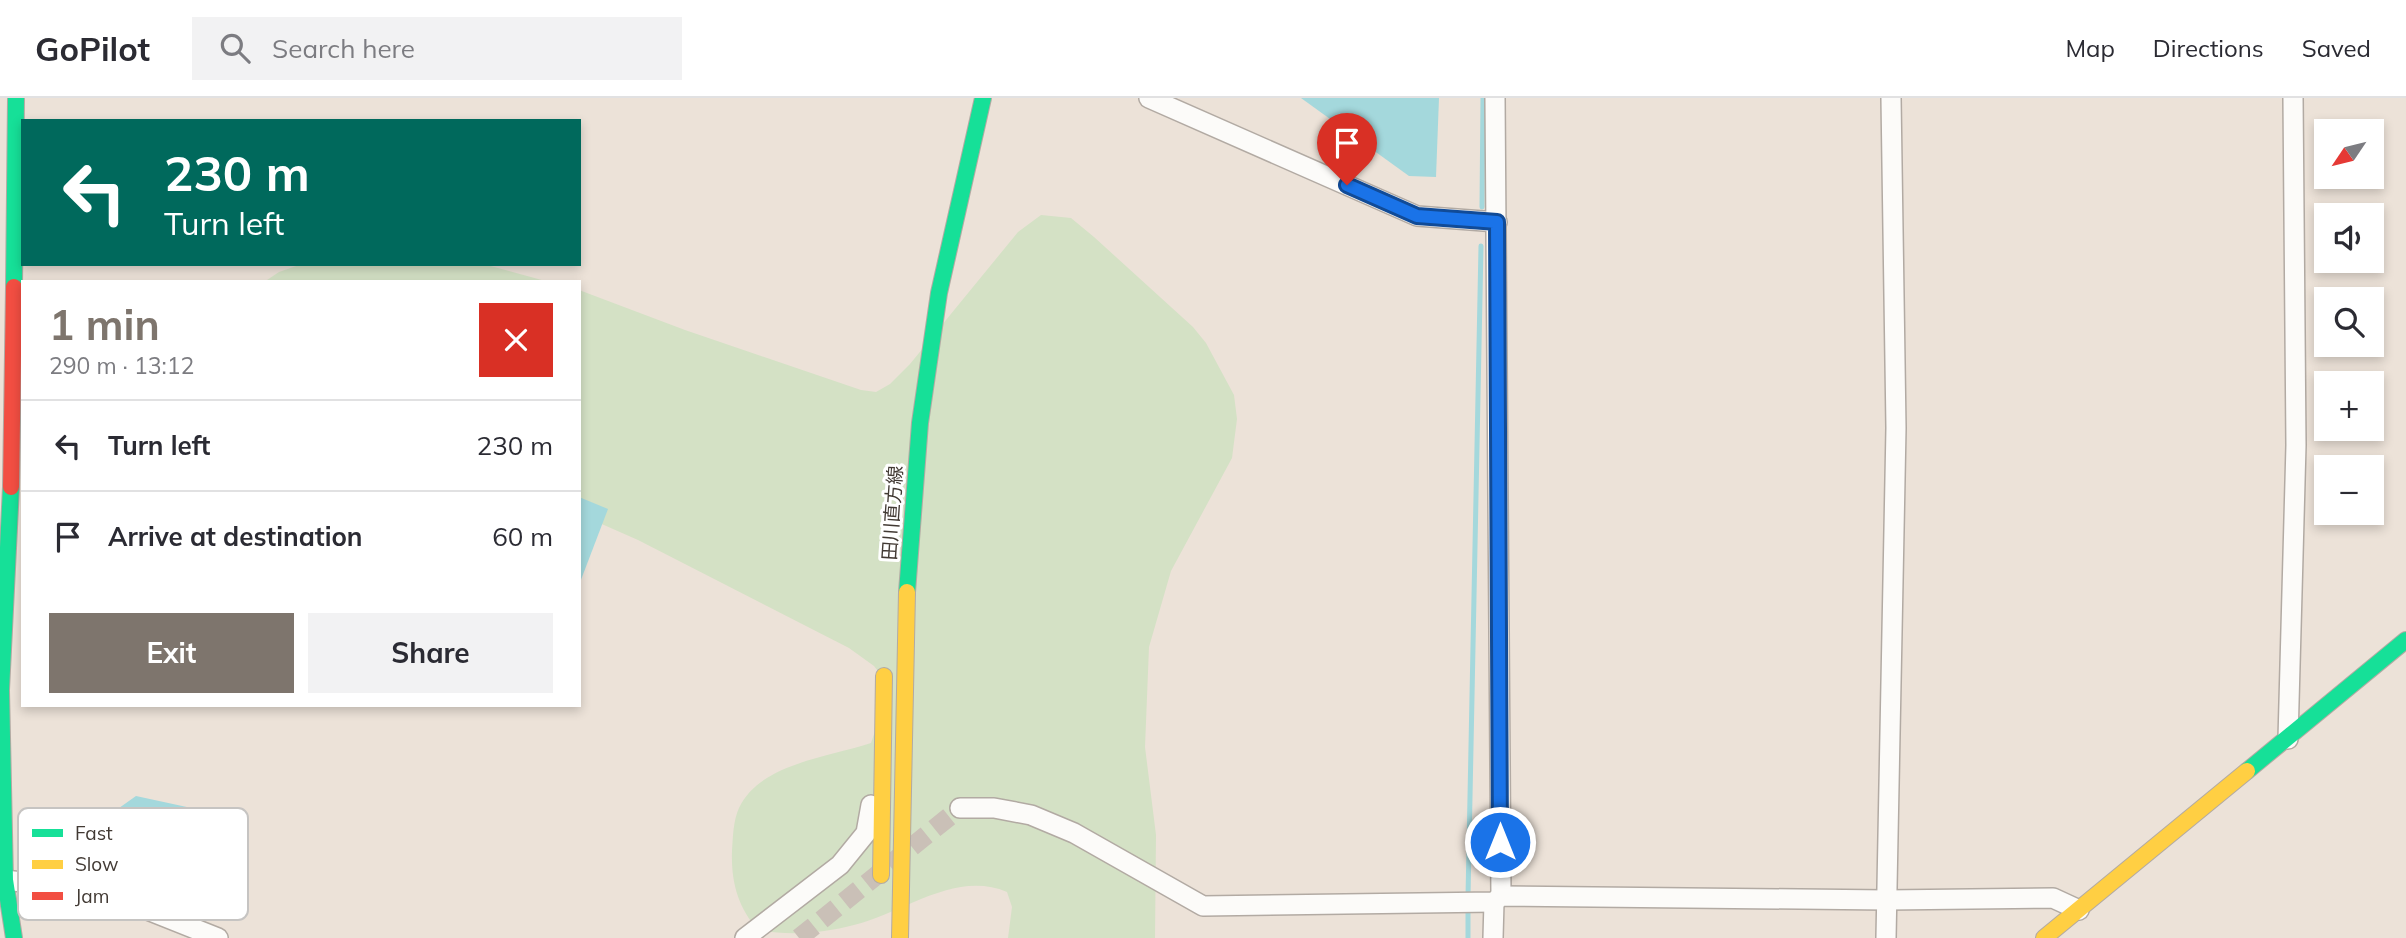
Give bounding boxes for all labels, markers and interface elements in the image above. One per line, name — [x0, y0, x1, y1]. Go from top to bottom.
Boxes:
search box — [192, 17, 682, 80]
text: GoPilot — [35, 28, 150, 69]
icon: search — [216, 29, 254, 67]
text: Search here — [272, 32, 415, 65]
text: Map — [2065, 33, 2115, 63]
text: Directions — [2153, 33, 2264, 63]
text: Saved — [2302, 33, 2371, 63]
pin — [1317, 113, 1377, 185]
north arrow — [2314, 119, 2384, 189]
map controls — [2314, 119, 2384, 525]
icon: arrive — [1328, 124, 1366, 162]
text: 230 m — [164, 142, 310, 203]
icon: left — [49, 147, 140, 238]
text: Turn left — [164, 203, 284, 243]
button: sound — [2314, 203, 2384, 273]
button: search — [2314, 287, 2384, 357]
text: 1 min — [49, 298, 160, 351]
button: close — [479, 303, 553, 377]
text: 290 m · 13:12 — [49, 351, 194, 380]
button: + — [2314, 371, 2384, 441]
icon: left — [49, 427, 87, 465]
text: Turn left — [108, 429, 210, 462]
text: 230 m — [477, 429, 553, 462]
button: − — [2314, 455, 2384, 525]
street label: 田川直方線 — [877, 465, 907, 561]
icon: arrive — [49, 518, 87, 556]
text: Arrive at destination — [108, 520, 363, 553]
text: 60 m — [492, 520, 553, 553]
button: Exit — [49, 613, 294, 693]
button: Share — [308, 613, 553, 693]
position arrow — [1463, 805, 1537, 879]
legend — [18, 808, 248, 920]
text: Fast — [75, 821, 113, 845]
text: Slow — [75, 852, 119, 876]
text: Jam — [75, 884, 109, 908]

